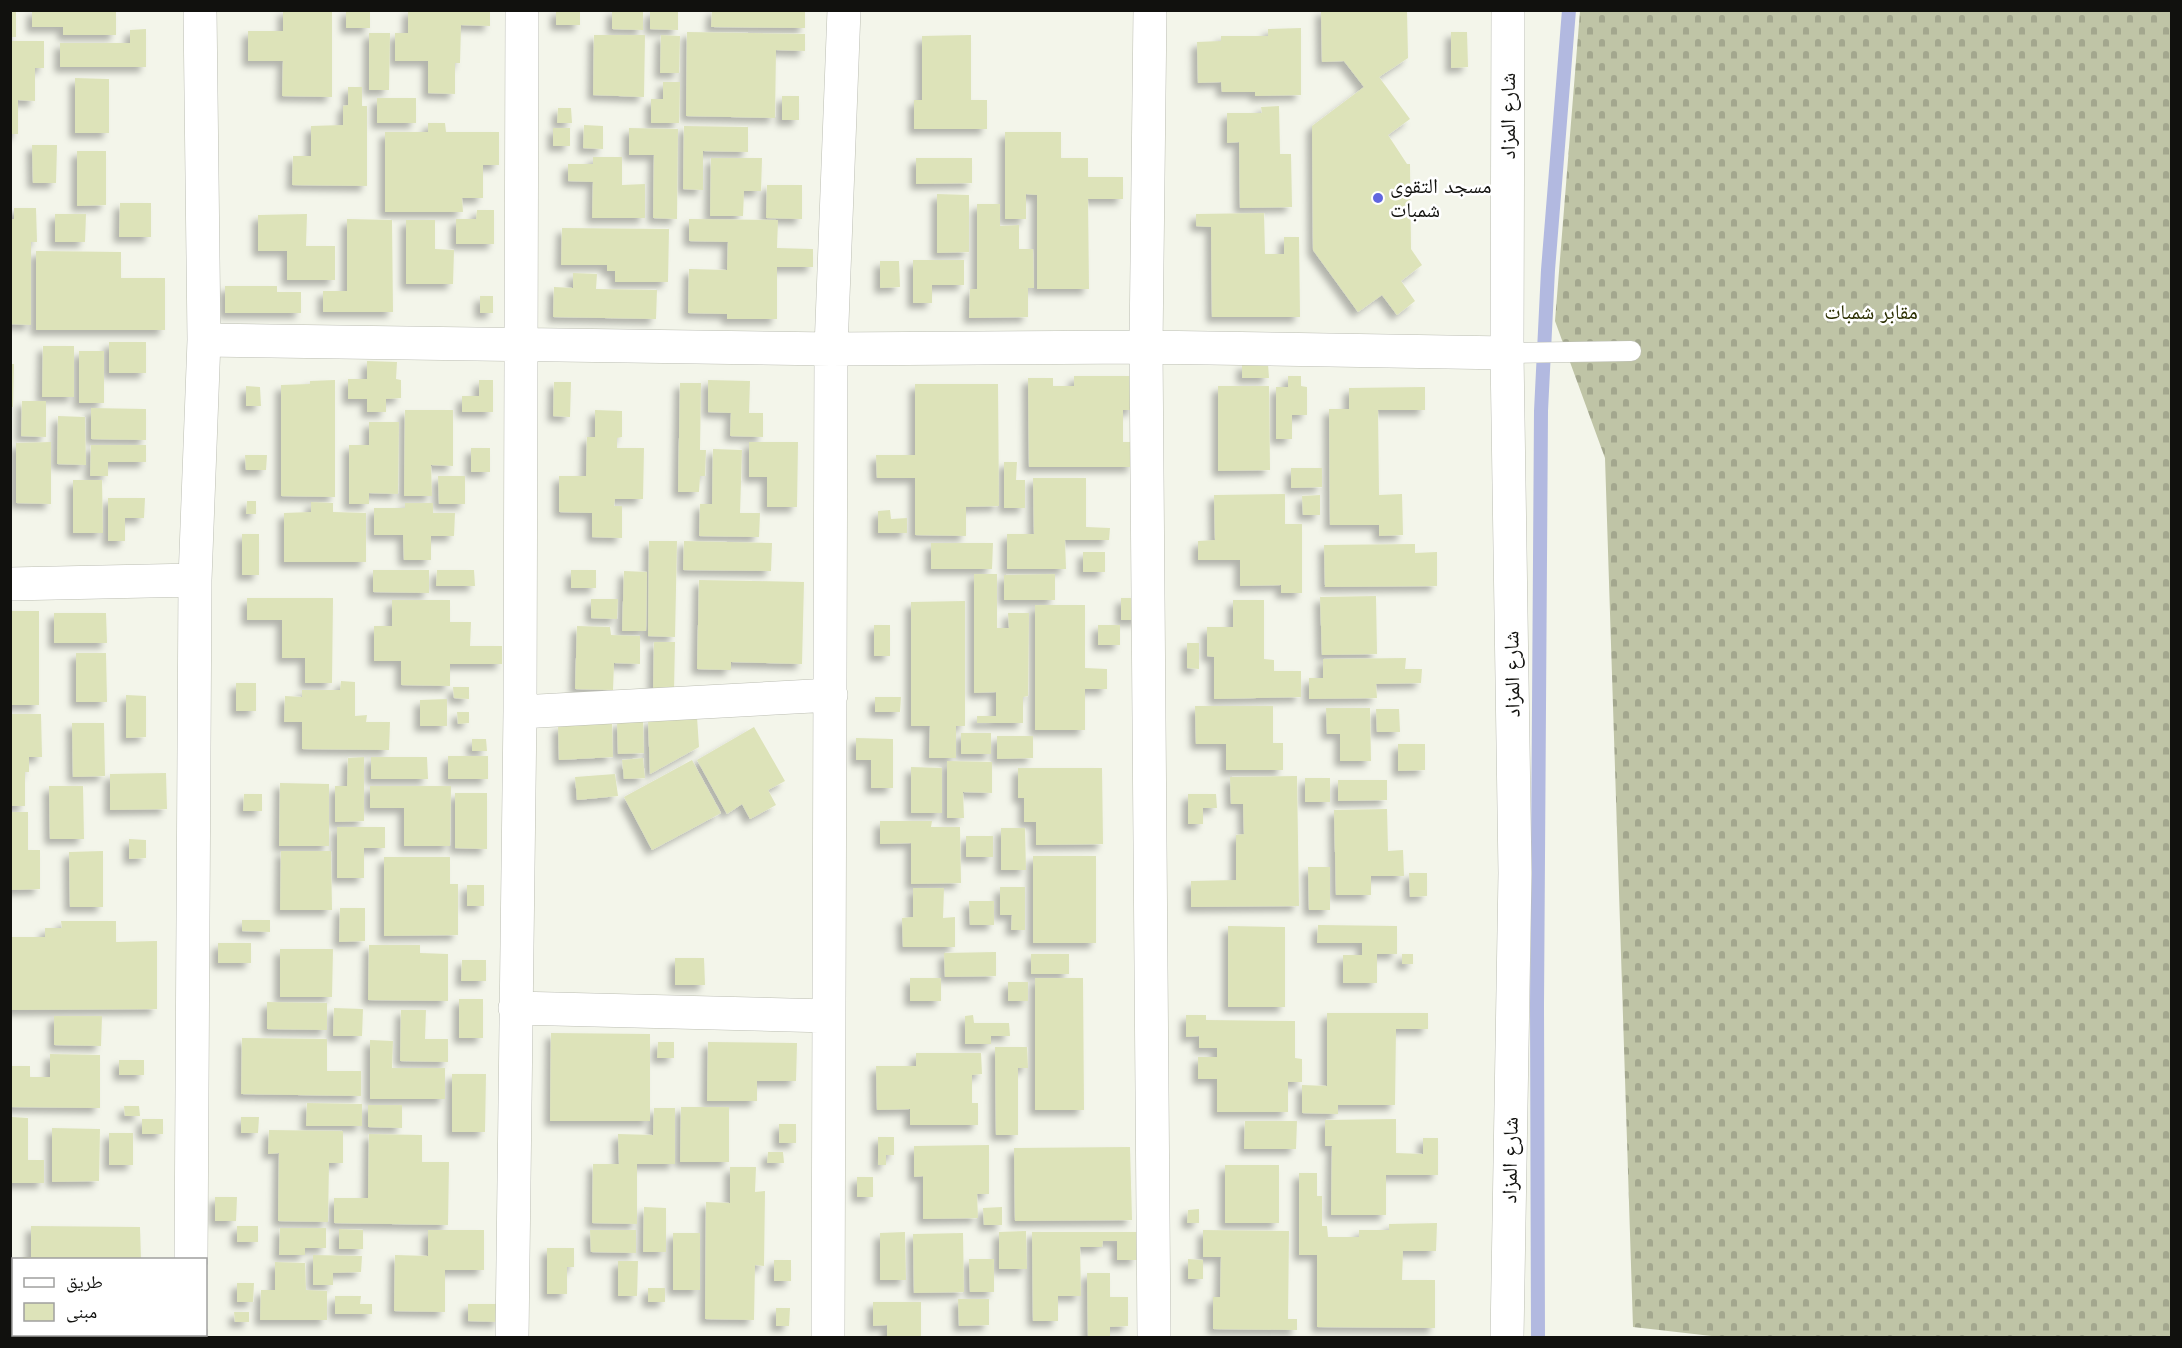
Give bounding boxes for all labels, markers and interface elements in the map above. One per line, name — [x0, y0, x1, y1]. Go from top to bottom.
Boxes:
street label: شارع المزاد — [1493, 73, 1523, 159]
place label: مسجد التقوى شمبات — [1390, 171, 1492, 225]
marker: مسجد التقوى شمبات — [1371, 191, 1385, 205]
park label: مقابر شمبات — [1824, 297, 1918, 327]
street label: شارع المزاد — [1496, 630, 1528, 718]
street label: شارع المزاد — [1494, 1116, 1526, 1204]
legend — [12, 1258, 207, 1336]
text: طريق — [66, 1269, 103, 1295]
text: مبنى — [66, 1299, 97, 1325]

